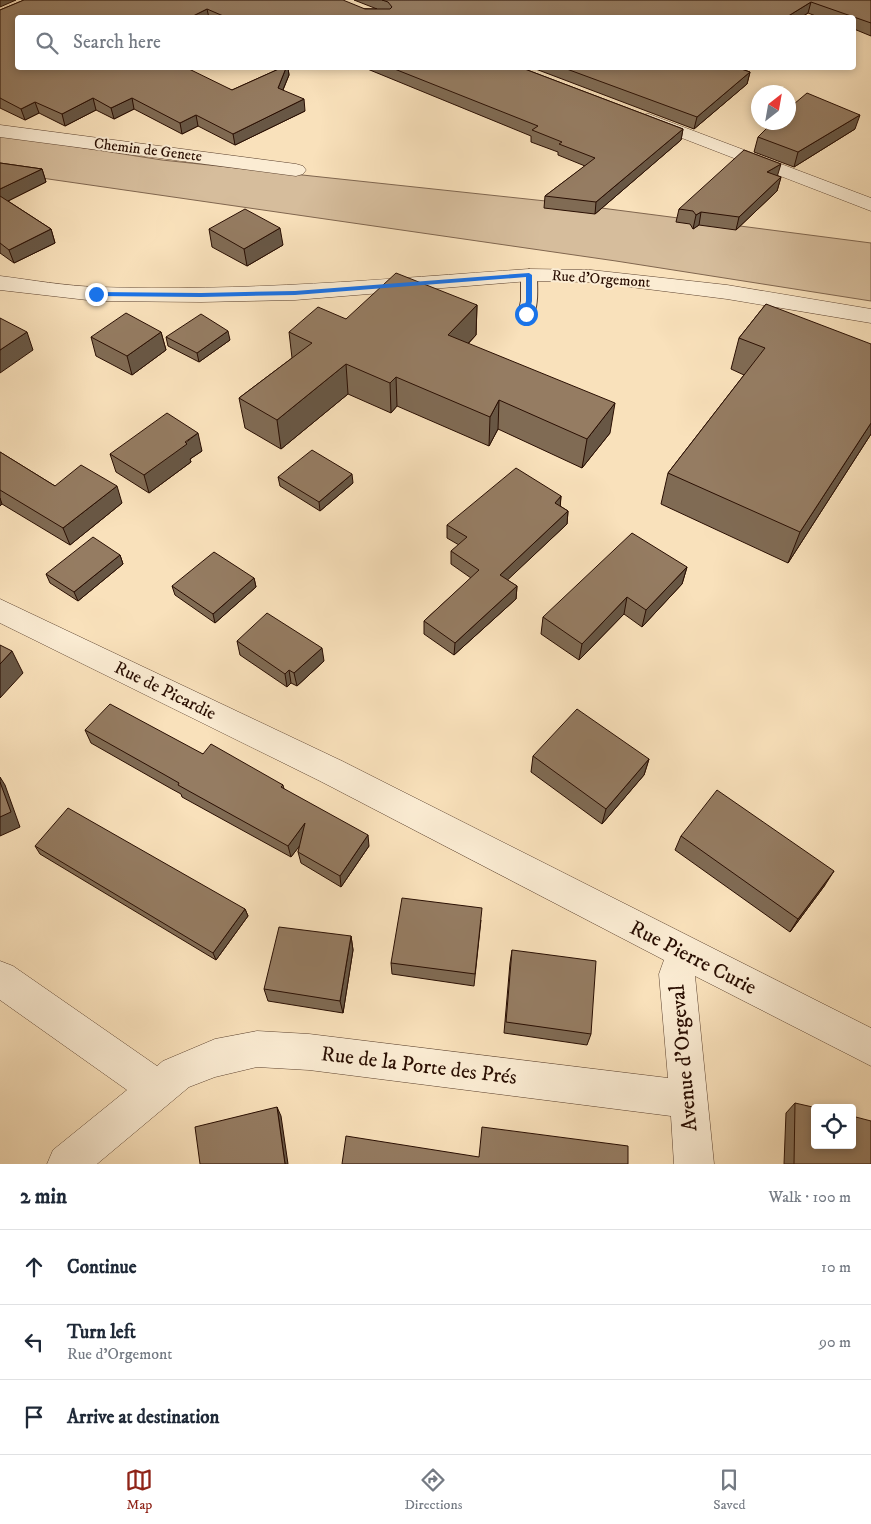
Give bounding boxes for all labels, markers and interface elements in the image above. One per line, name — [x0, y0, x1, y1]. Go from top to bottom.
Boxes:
search box — [15, 15, 856, 70]
icon: search — [33, 29, 61, 57]
text: Search here — [73, 31, 161, 54]
north arrow — [751, 85, 796, 130]
street label: Chemin de Genete — [93, 134, 203, 166]
street label: Rue d'Orgemont — [551, 266, 651, 292]
route end — [85, 283, 108, 306]
route start — [515, 303, 538, 326]
street label: Rue de Picardie — [111, 657, 219, 725]
street label: Rue Pierre Curie — [625, 915, 761, 1001]
street label: Avenue d'Orgeval — [665, 983, 703, 1132]
street label: Rue de la Porte des Prés — [320, 1041, 518, 1091]
map controls — [811, 1104, 856, 1149]
button: locate — [811, 1104, 856, 1149]
text: 2 min — [20, 1184, 67, 1210]
text: Walk · 100 m — [769, 1187, 851, 1207]
icon: ahead — [20, 1253, 48, 1281]
text: Continue — [67, 1256, 137, 1279]
text: 10 m — [821, 1257, 851, 1277]
text: Turn left — [67, 1321, 136, 1344]
icon: left — [20, 1328, 48, 1356]
text: 90 m — [819, 1332, 851, 1352]
text: Rue d'Orgemont — [67, 1344, 172, 1364]
icon: arrive — [20, 1403, 48, 1431]
text: Arrive at destination — [67, 1406, 219, 1429]
tab: Map — [125, 1466, 153, 1514]
tab: Directions — [404, 1466, 462, 1514]
tab: Saved — [713, 1466, 746, 1514]

